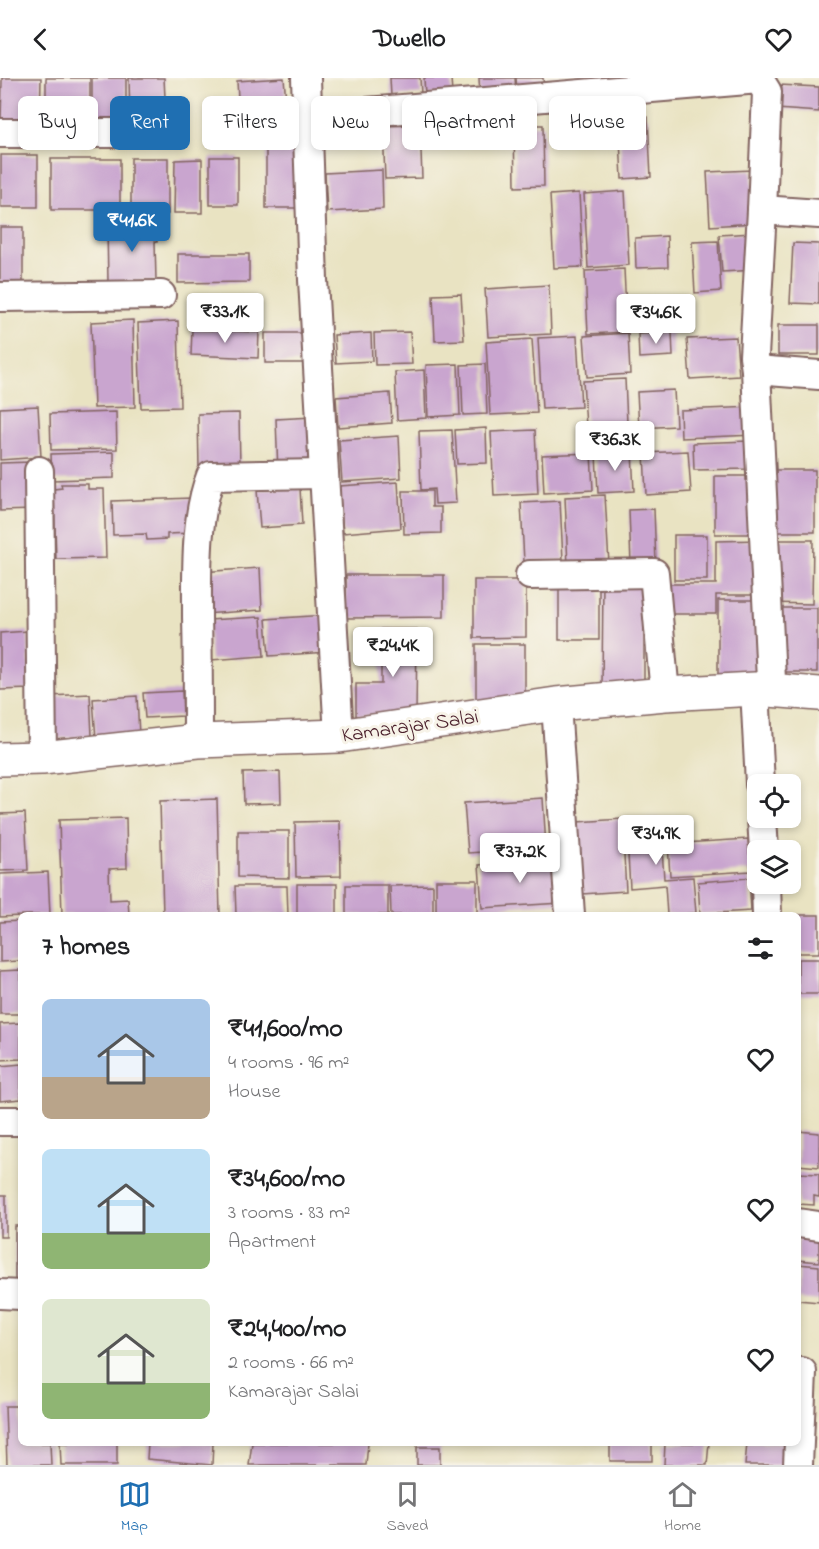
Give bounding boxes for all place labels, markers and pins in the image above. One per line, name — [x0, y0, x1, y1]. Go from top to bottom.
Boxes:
pin: ₹41.6K — [83, 202, 181, 253]
pin: ₹33.1K — [176, 293, 274, 344]
pin: ₹34.6K — [607, 294, 705, 345]
pin: ₹36.3K — [566, 421, 664, 472]
pin: ₹24.4K — [344, 627, 442, 678]
pin: ₹34.9K — [607, 815, 705, 866]
pin: ₹37.2K — [471, 833, 569, 884]

